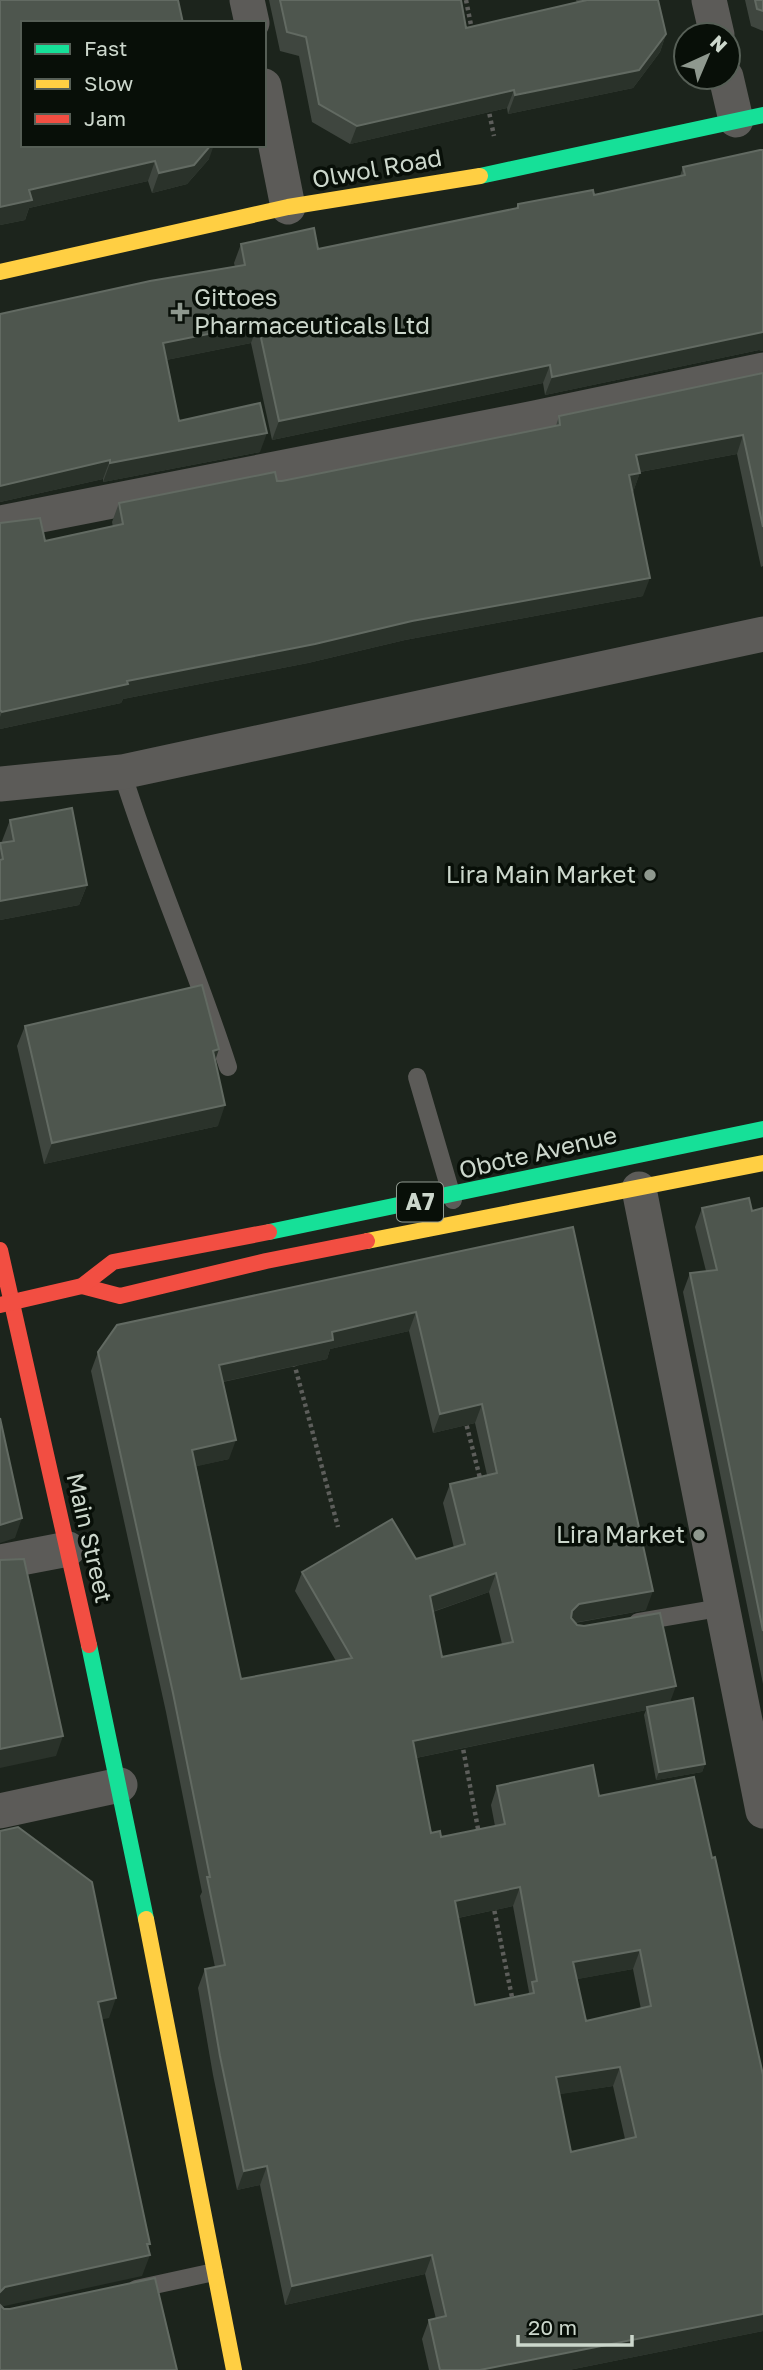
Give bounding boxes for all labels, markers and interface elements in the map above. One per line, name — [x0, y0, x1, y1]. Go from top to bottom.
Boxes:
legend — [21, 21, 266, 147]
north arrow — [672, 21, 742, 91]
text: N — [706, 30, 732, 57]
text: Fast — [84, 35, 127, 61]
text: Slow — [84, 70, 133, 96]
text: Jam — [84, 105, 126, 131]
street label: Olwol Road — [310, 142, 444, 193]
place label: Gittoes Pharmaceuticals Ltd — [194, 282, 430, 339]
marker: Gittoes Pharmaceuticals Ltd — [172, 304, 188, 320]
place label: Lira Main Market — [446, 859, 636, 888]
marker: Lira Main Market — [642, 867, 658, 883]
street label: Obote Avenue — [456, 1119, 619, 1184]
road number: A7 — [397, 1182, 443, 1222]
street label: Main Street — [61, 1470, 119, 1605]
place label: Lira Market — [556, 1519, 685, 1548]
marker: Lira Market — [691, 1527, 707, 1543]
scale bar — [518, 2304, 632, 2348]
text: 20 m — [528, 2314, 577, 2340]

